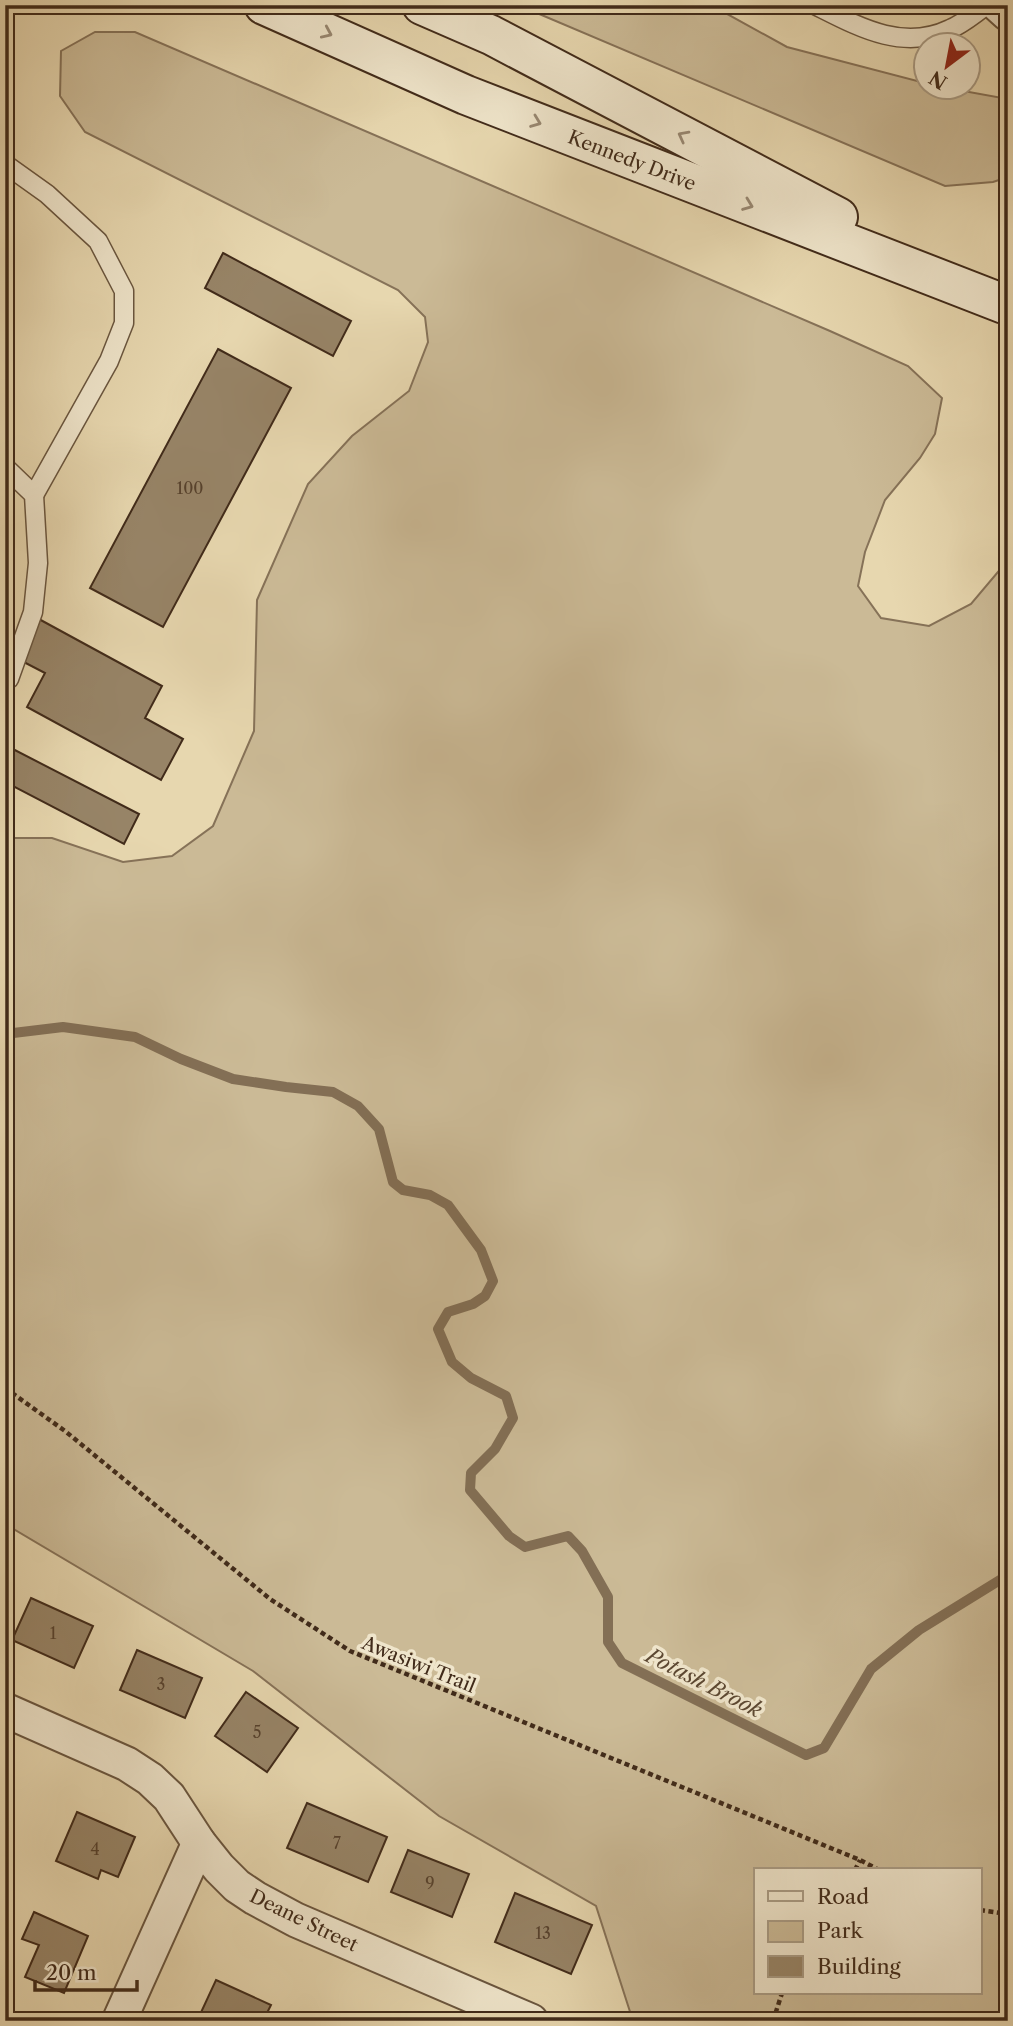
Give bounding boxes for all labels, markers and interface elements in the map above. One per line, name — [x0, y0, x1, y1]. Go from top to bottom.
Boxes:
one-way arrow — [320, 25, 332, 39]
north arrow — [912, 32, 982, 102]
text: N — [925, 66, 951, 94]
one-way arrow — [529, 114, 541, 128]
street label: Kennedy Drive — [565, 126, 699, 195]
one-way arrow — [678, 130, 690, 144]
one-way arrow — [741, 196, 753, 210]
house number: 100 — [176, 478, 204, 498]
house number: 1 — [50, 1623, 57, 1643]
street label: Awasiwi Trail — [358, 1631, 479, 1698]
water label: Potash Brook — [640, 1642, 766, 1723]
house number: 3 — [157, 1674, 165, 1694]
house number: 5 — [253, 1722, 261, 1742]
house number: 7 — [333, 1833, 341, 1853]
house number: 4 — [90, 1839, 100, 1859]
legend — [754, 1868, 982, 1994]
house number: 9 — [425, 1873, 435, 1893]
street label: Deane Street — [246, 1884, 362, 1957]
text: Road — [817, 1884, 869, 1909]
text: Park — [817, 1918, 863, 1943]
house number: 13 — [535, 1923, 551, 1943]
scale bar — [35, 1949, 136, 1993]
text: Building — [817, 1954, 902, 1979]
text: 20 m — [46, 1960, 97, 1985]

